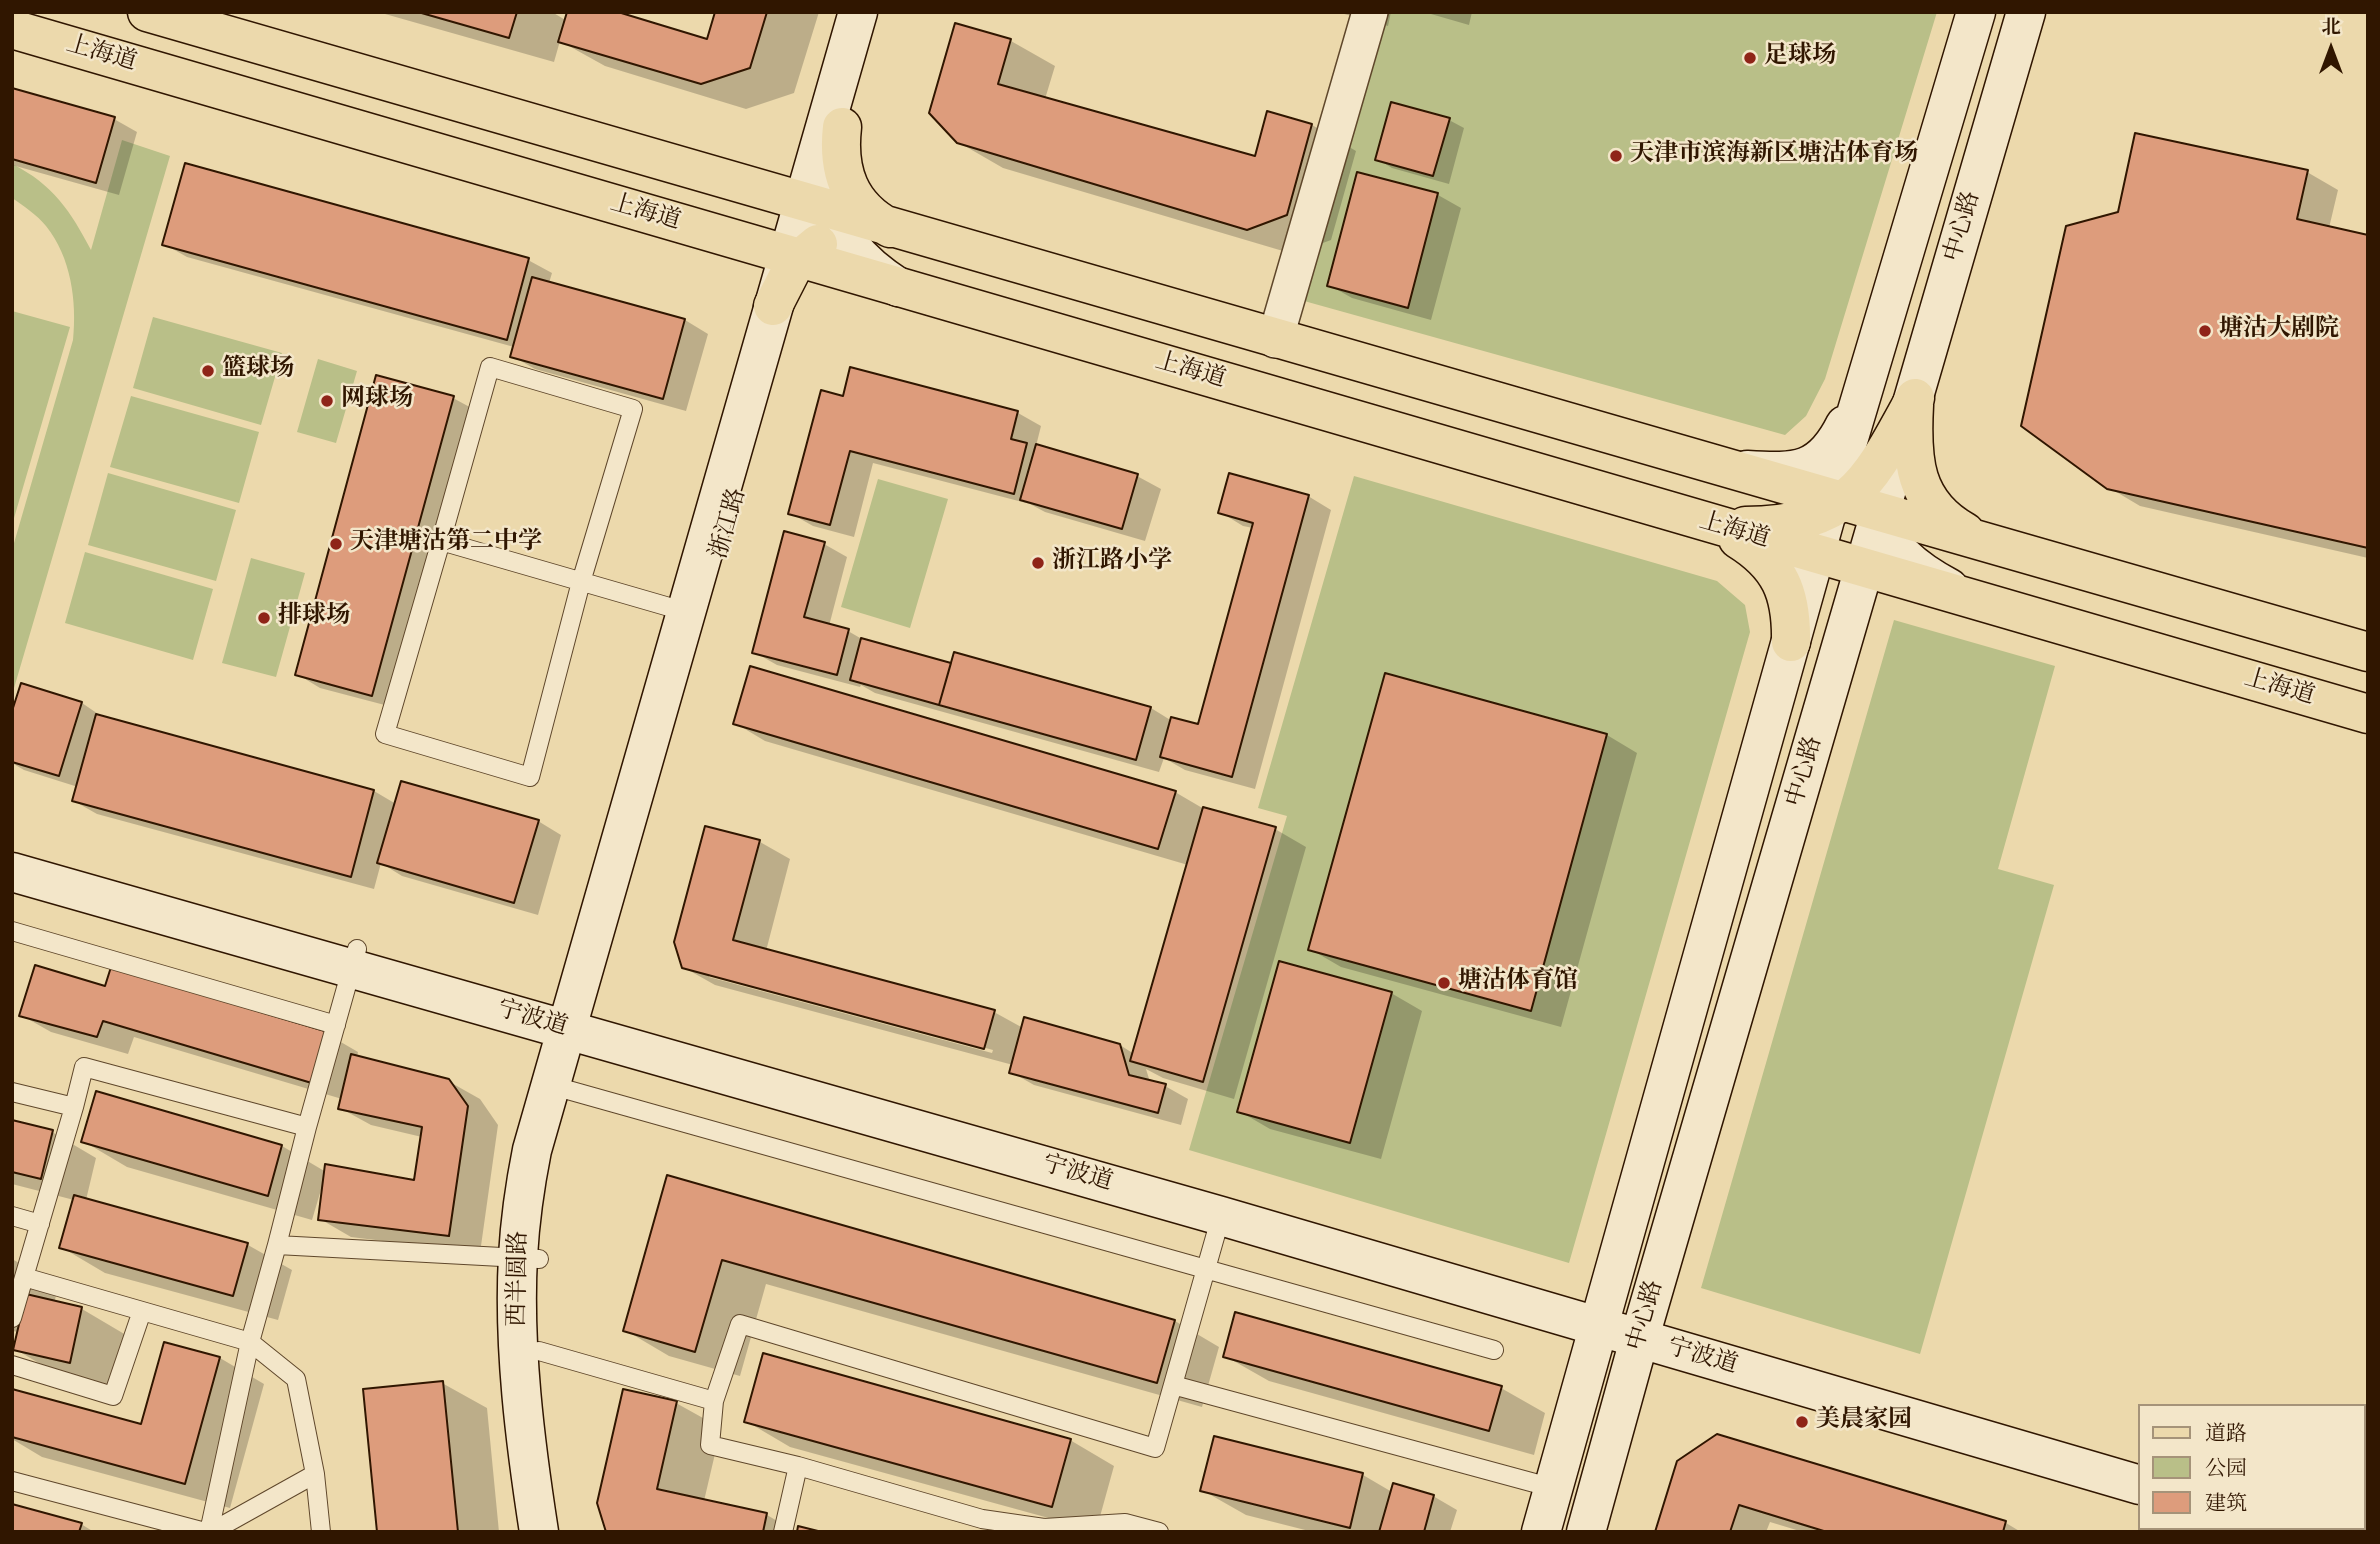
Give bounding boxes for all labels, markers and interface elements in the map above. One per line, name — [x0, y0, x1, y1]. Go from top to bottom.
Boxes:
north arrow — [2296, 14, 2366, 84]
text: 北 — [2321, 15, 2341, 41]
street label: 上海道 — [62, 31, 140, 79]
place label: 足球场 — [1764, 44, 1836, 72]
marker: 足球场 — [1742, 50, 1758, 66]
place label: 天津市滨海新区塘沽体育场 — [1630, 142, 1918, 170]
marker: 天津市滨海新区塘沽体育场 — [1608, 148, 1624, 164]
street label: 中心路 — [1940, 188, 1988, 266]
street label: 上海道 — [606, 190, 684, 238]
place label: 塘沽大剧院 — [2219, 317, 2339, 345]
marker: 塘沽大剧院 — [2197, 323, 2213, 339]
street label: 上海道 — [1151, 348, 1229, 396]
place label: 篮球场 — [222, 357, 294, 385]
marker: 篮球场 — [200, 363, 216, 379]
place label: 网球场 — [341, 387, 413, 415]
marker: 网球场 — [319, 393, 335, 409]
street label: 浙江路 — [706, 485, 754, 563]
street label: 上海道 — [1695, 508, 1773, 556]
place label: 天津塘沽第二中学 — [350, 530, 542, 558]
marker: 天津塘沽第二中学 — [328, 536, 344, 552]
place label: 浙江路小学 — [1052, 549, 1172, 577]
marker: 浙江路小学 — [1030, 555, 1046, 571]
place label: 排球场 — [278, 604, 350, 632]
marker: 排球场 — [256, 610, 272, 626]
street label: 上海道 — [2240, 665, 2318, 713]
street label: 中心路 — [1782, 733, 1830, 811]
place label: 塘沽体育馆 — [1458, 969, 1578, 997]
marker: 塘沽体育馆 — [1436, 975, 1452, 991]
street label: 宁波道 — [493, 996, 571, 1044]
street label: 宁波道 — [1038, 1151, 1116, 1199]
street label: 西半圆路 — [505, 1231, 535, 1327]
street label: 中心路 — [1623, 1277, 1671, 1355]
street label: 宁波道 — [1663, 1334, 1741, 1382]
legend — [2138, 1404, 2366, 1530]
place label: 美晨家园 — [1816, 1408, 1912, 1436]
marker: 美晨家园 — [1794, 1414, 1810, 1430]
text: 道路 — [2205, 1420, 2247, 1449]
text: 公园 — [2205, 1455, 2247, 1484]
text: 建筑 — [2205, 1490, 2247, 1519]

